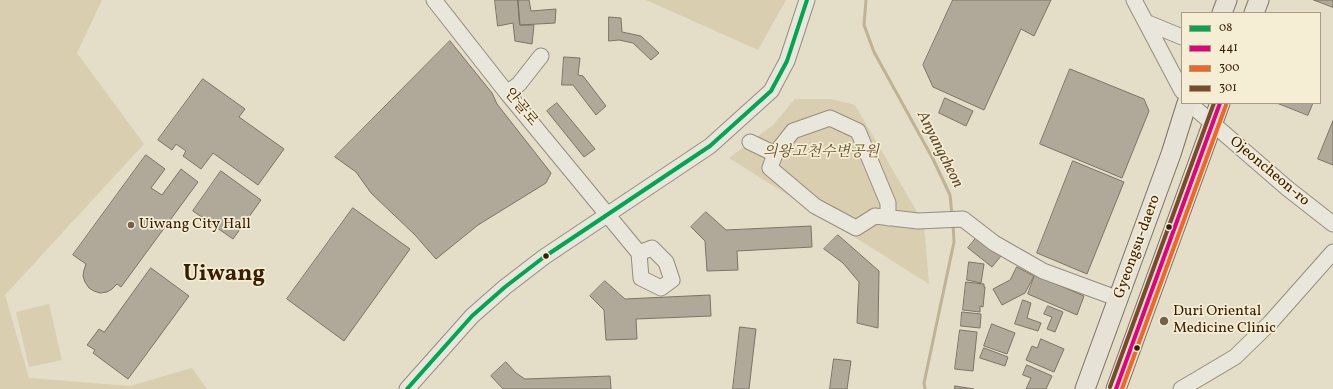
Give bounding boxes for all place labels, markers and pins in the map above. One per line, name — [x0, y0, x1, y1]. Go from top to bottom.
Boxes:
place label: Uiwang City Hall — [139, 216, 251, 234]
marker: Uiwang City Hall — [126, 220, 136, 230]
unlabelled marker — [1164, 222, 1174, 232]
unlabelled marker — [541, 251, 551, 261]
place label: Duri Oriental Medicine Clinic — [1173, 303, 1276, 338]
marker: Duri Oriental Medicine Clinic — [1158, 315, 1170, 327]
unlabelled marker — [1132, 343, 1142, 353]

